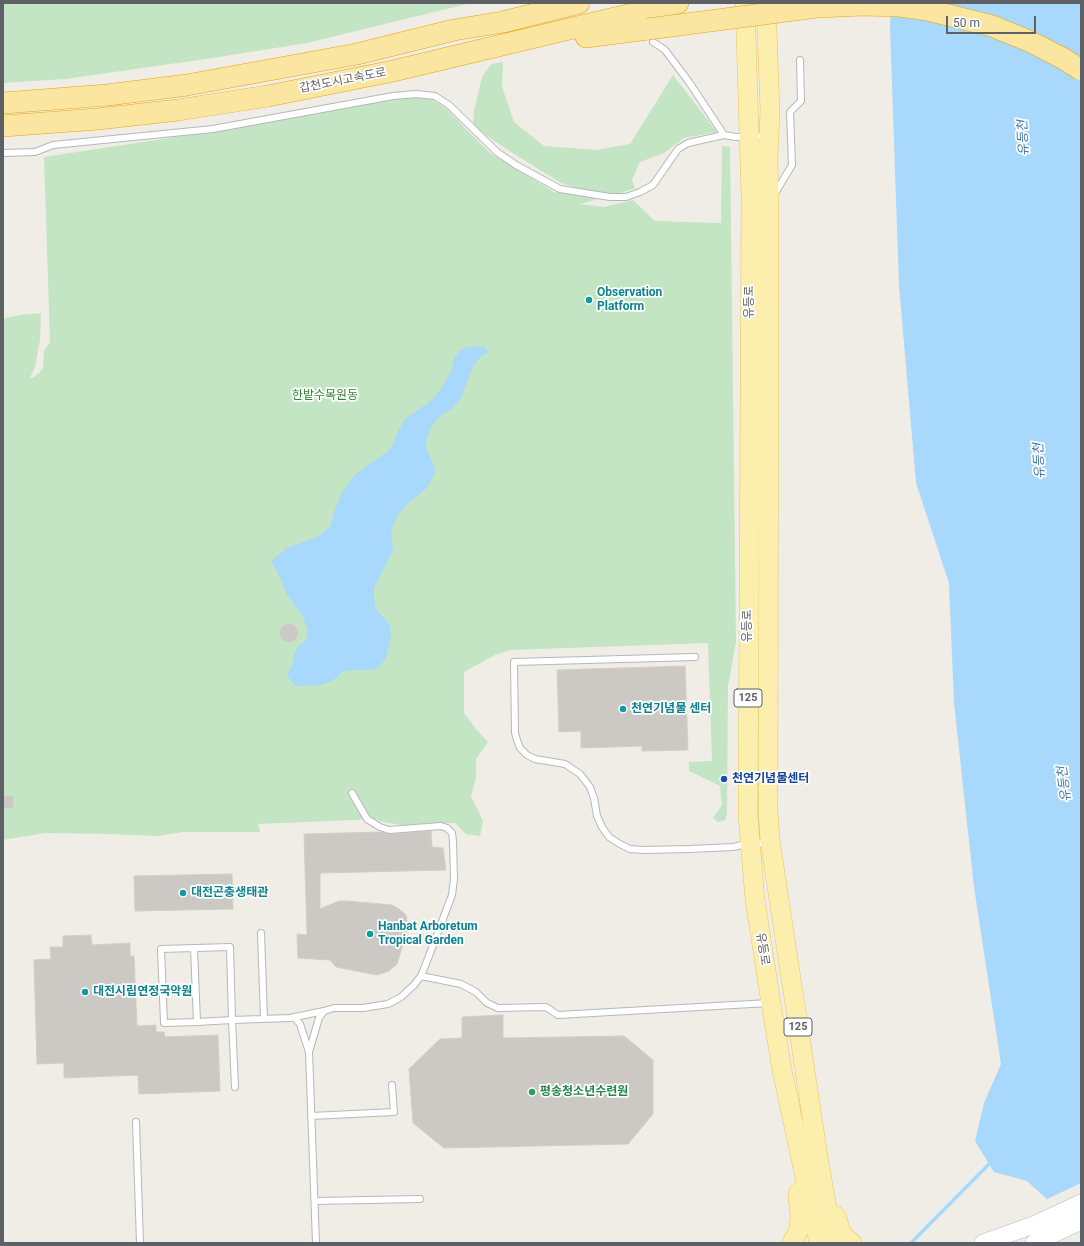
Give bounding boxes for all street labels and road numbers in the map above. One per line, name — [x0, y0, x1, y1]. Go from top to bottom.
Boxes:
street label: 갑천도시고속도로 — [298, 66, 388, 96]
street label: 유등로 — [743, 285, 757, 319]
street label: 유등로 — [741, 609, 755, 643]
road number: 125 — [734, 689, 762, 707]
street label: 유등로 — [752, 932, 772, 966]
road number: 125 — [784, 1018, 812, 1036]

